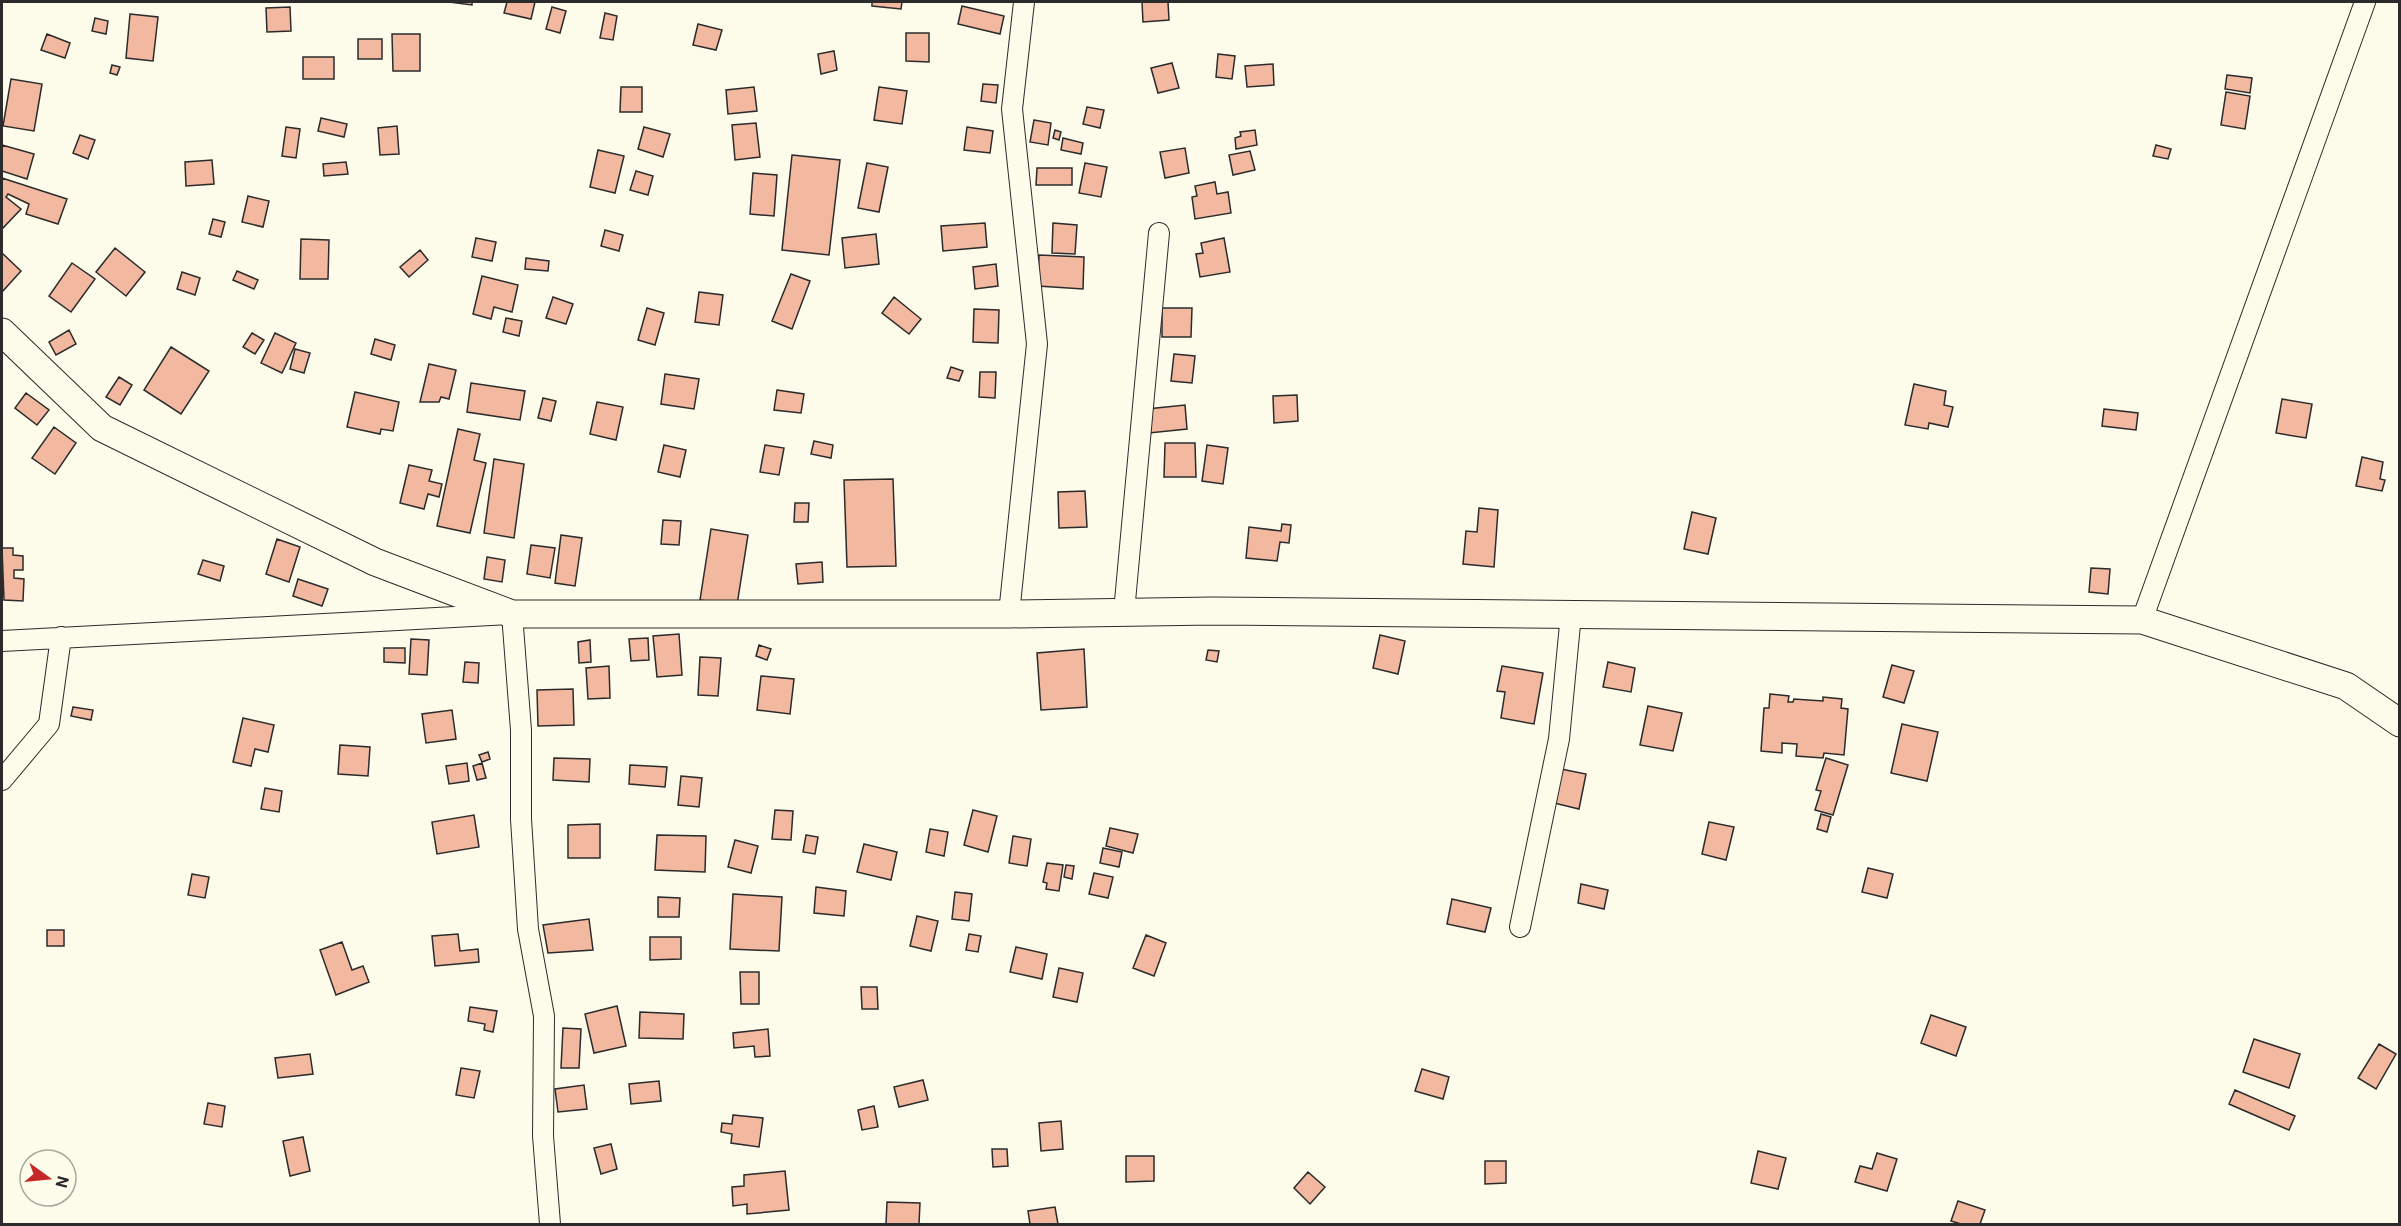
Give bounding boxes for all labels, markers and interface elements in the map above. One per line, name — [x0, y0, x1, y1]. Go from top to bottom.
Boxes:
north arrow — [18, 1148, 78, 1208]
text: N — [51, 1174, 73, 1190]

